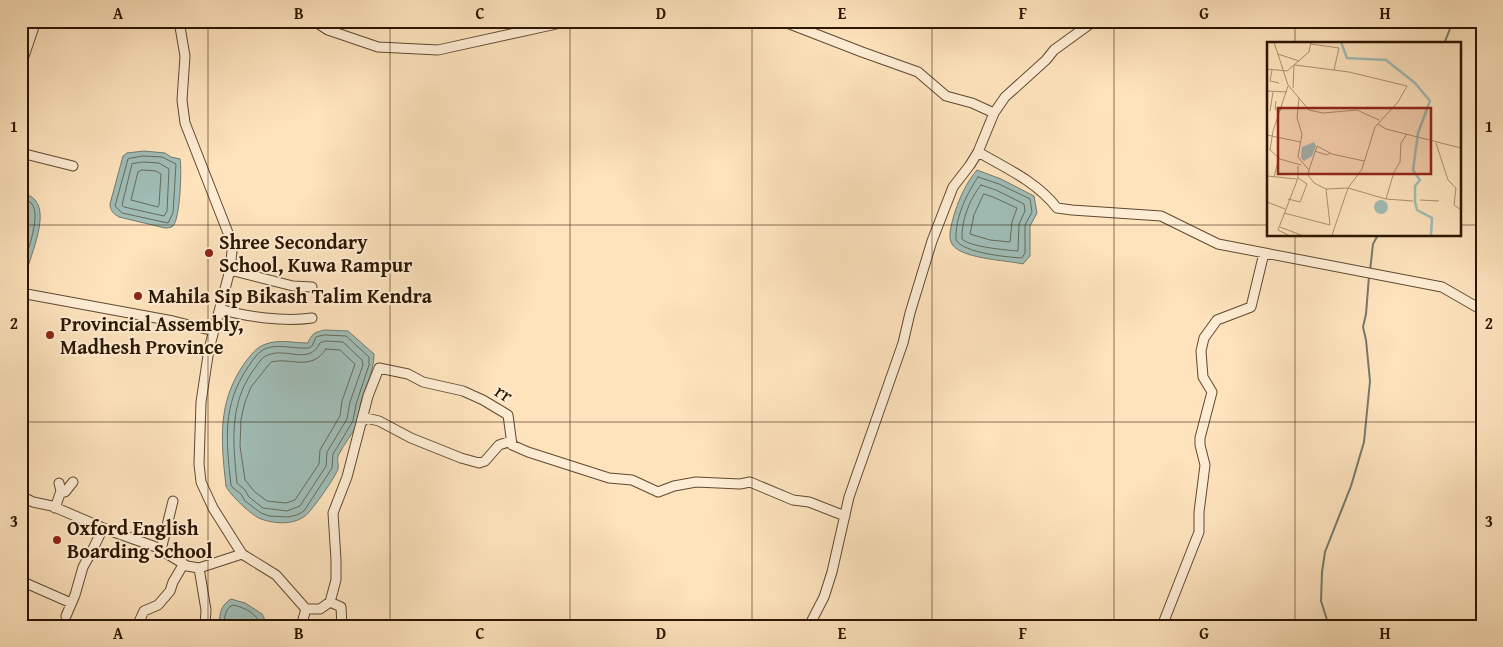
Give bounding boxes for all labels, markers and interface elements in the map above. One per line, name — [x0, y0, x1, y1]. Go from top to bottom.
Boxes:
text: A — [113, 1, 124, 25]
text: B — [294, 1, 304, 25]
text: C — [475, 1, 485, 25]
text: D — [656, 1, 666, 25]
text: E — [838, 1, 847, 25]
text: F — [1019, 1, 1027, 25]
text: G — [1199, 1, 1209, 25]
text: H — [1379, 1, 1391, 25]
inset map — [1267, 42, 1460, 236]
text: 1 — [10, 114, 18, 138]
text: 1 — [1485, 114, 1493, 138]
place label: Shree Secondary School, Kuwa Rampur — [219, 227, 413, 279]
marker: Shree Secondary School, Kuwa Rampur — [203, 247, 215, 259]
place label: Mahila Sip Bikash Talim Kendra — [148, 281, 433, 310]
marker: Mahila Sip Bikash Talim Kendra — [132, 290, 144, 302]
place label: Provincial Assembly, Madhesh Province — [60, 309, 243, 361]
text: 2 — [10, 311, 18, 335]
text: 2 — [1485, 311, 1493, 335]
marker: Provincial Assembly, Madhesh Province — [44, 329, 56, 341]
street label: rr — [489, 376, 519, 409]
text: 3 — [10, 509, 18, 533]
text: 3 — [1485, 509, 1493, 533]
place label: Oxford English Boarding School — [67, 513, 212, 565]
marker: Oxford English Boarding School — [51, 534, 63, 546]
text: A — [113, 621, 124, 645]
text: B — [294, 621, 304, 645]
text: C — [475, 621, 485, 645]
text: D — [656, 621, 666, 645]
text: E — [838, 621, 847, 645]
text: F — [1019, 621, 1027, 645]
text: G — [1199, 621, 1209, 645]
text: H — [1379, 621, 1391, 645]

